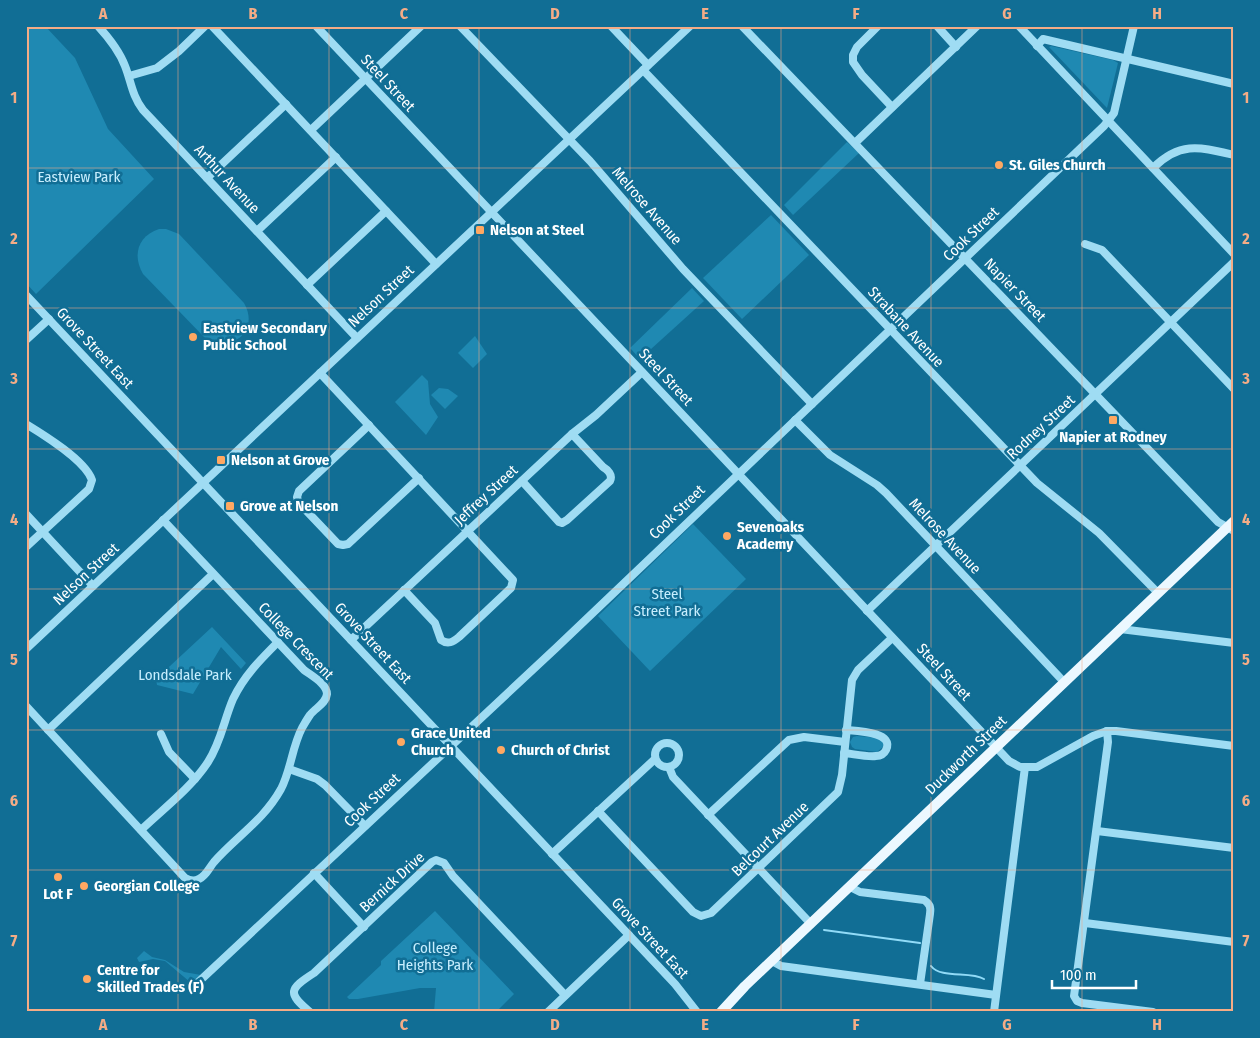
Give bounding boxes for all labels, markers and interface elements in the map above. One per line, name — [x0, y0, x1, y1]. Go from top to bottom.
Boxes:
text: A — [98, 4, 108, 23]
text: B — [249, 4, 258, 23]
text: C — [400, 4, 409, 23]
text: D — [550, 4, 560, 23]
text: E — [701, 4, 709, 23]
text: F — [852, 4, 860, 23]
text: G — [1002, 4, 1012, 23]
text: H — [1152, 4, 1162, 23]
street label: Steel Street — [357, 51, 419, 115]
text: 1 — [11, 88, 17, 107]
text: 1 — [1243, 88, 1249, 107]
street label: Arthur Avenue — [191, 141, 263, 217]
place label: St. Giles Church — [1009, 156, 1106, 174]
marker: St. Giles Church — [993, 159, 1005, 171]
street label: Melrose Avenue — [608, 163, 686, 249]
park label: Eastview Park — [37, 168, 121, 186]
street label: Cook Street — [939, 203, 1003, 265]
place label: Nelson at Steel — [490, 221, 585, 239]
marker: Nelson at Steel — [474, 224, 486, 236]
text: 2 — [9, 229, 18, 248]
text: 2 — [1241, 229, 1250, 248]
street label: Napier Street — [980, 255, 1050, 326]
street label: Nelson Street — [344, 261, 418, 331]
street label: Strabane Avenue — [864, 283, 948, 371]
street label: Grove Street East — [53, 304, 137, 392]
place label: Eastview Secondary Public School — [203, 319, 328, 354]
marker: Eastview Secondary Public School — [187, 331, 199, 343]
street label: Steel Street — [635, 345, 697, 409]
text: 3 — [9, 369, 18, 388]
text: 3 — [1241, 369, 1250, 388]
street label: Rodney Street — [1003, 391, 1079, 463]
marker: Napier at Rodney — [1107, 414, 1119, 426]
place label: Napier at Rodney — [1059, 428, 1168, 446]
place label: Nelson at Grove — [231, 451, 330, 469]
marker: Nelson at Grove — [215, 454, 227, 466]
street label: Jeffrey Street — [451, 461, 521, 529]
street label: Cook Street — [645, 481, 709, 543]
street label: Melrose Avenue — [905, 494, 985, 578]
place label: Grove at Nelson — [240, 497, 339, 515]
marker: Grove at Nelson — [224, 500, 236, 512]
text: 4 — [10, 510, 18, 529]
text: 4 — [1242, 510, 1250, 529]
place label: Sevenoaks Academy — [736, 518, 805, 553]
marker: Sevenoaks Academy — [721, 530, 733, 542]
street label: Nelson Street — [49, 539, 123, 609]
park label: Steel Street Park — [633, 585, 701, 620]
street label: College Crescent — [255, 599, 337, 683]
street label: Grove Street East — [331, 599, 415, 687]
street label: Steel Street — [913, 640, 975, 704]
text: 5 — [10, 650, 18, 669]
text: 5 — [1242, 650, 1250, 669]
park label: Londsdale Park — [138, 666, 232, 684]
street label: Duckworth Street — [922, 712, 1010, 798]
place label: Grace United Church — [411, 724, 491, 759]
marker: Grace United Church — [395, 736, 407, 748]
place label: Church of Christ — [511, 741, 611, 759]
marker: Church of Christ — [495, 744, 507, 756]
street label: Cook Street — [340, 769, 404, 831]
text: 6 — [10, 791, 18, 810]
text: 6 — [1242, 791, 1250, 810]
street label: Belcourt Avenue — [728, 798, 812, 880]
street label: Bernick Drive — [356, 848, 428, 916]
marker: Lot F — [52, 871, 64, 883]
place label: Georgian College — [94, 877, 200, 895]
marker: Georgian College — [78, 880, 90, 892]
place label: Lot F — [43, 885, 73, 903]
street label: Grove Street East — [608, 894, 692, 982]
text: 7 — [11, 931, 18, 950]
text: 7 — [1243, 931, 1250, 950]
park label: College Heights Park — [397, 939, 473, 974]
scale bar — [1052, 958, 1136, 990]
place label: Centre for Skilled Trades (F) — [97, 961, 204, 996]
text: 100 m — [1060, 966, 1097, 984]
marker: Centre for Skilled Trades (F) — [81, 973, 93, 985]
text: A — [98, 1015, 108, 1034]
text: B — [249, 1015, 258, 1034]
text: C — [400, 1015, 409, 1034]
text: D — [550, 1015, 560, 1034]
text: E — [701, 1015, 709, 1034]
text: F — [852, 1015, 860, 1034]
text: G — [1002, 1015, 1012, 1034]
text: H — [1152, 1015, 1162, 1034]

